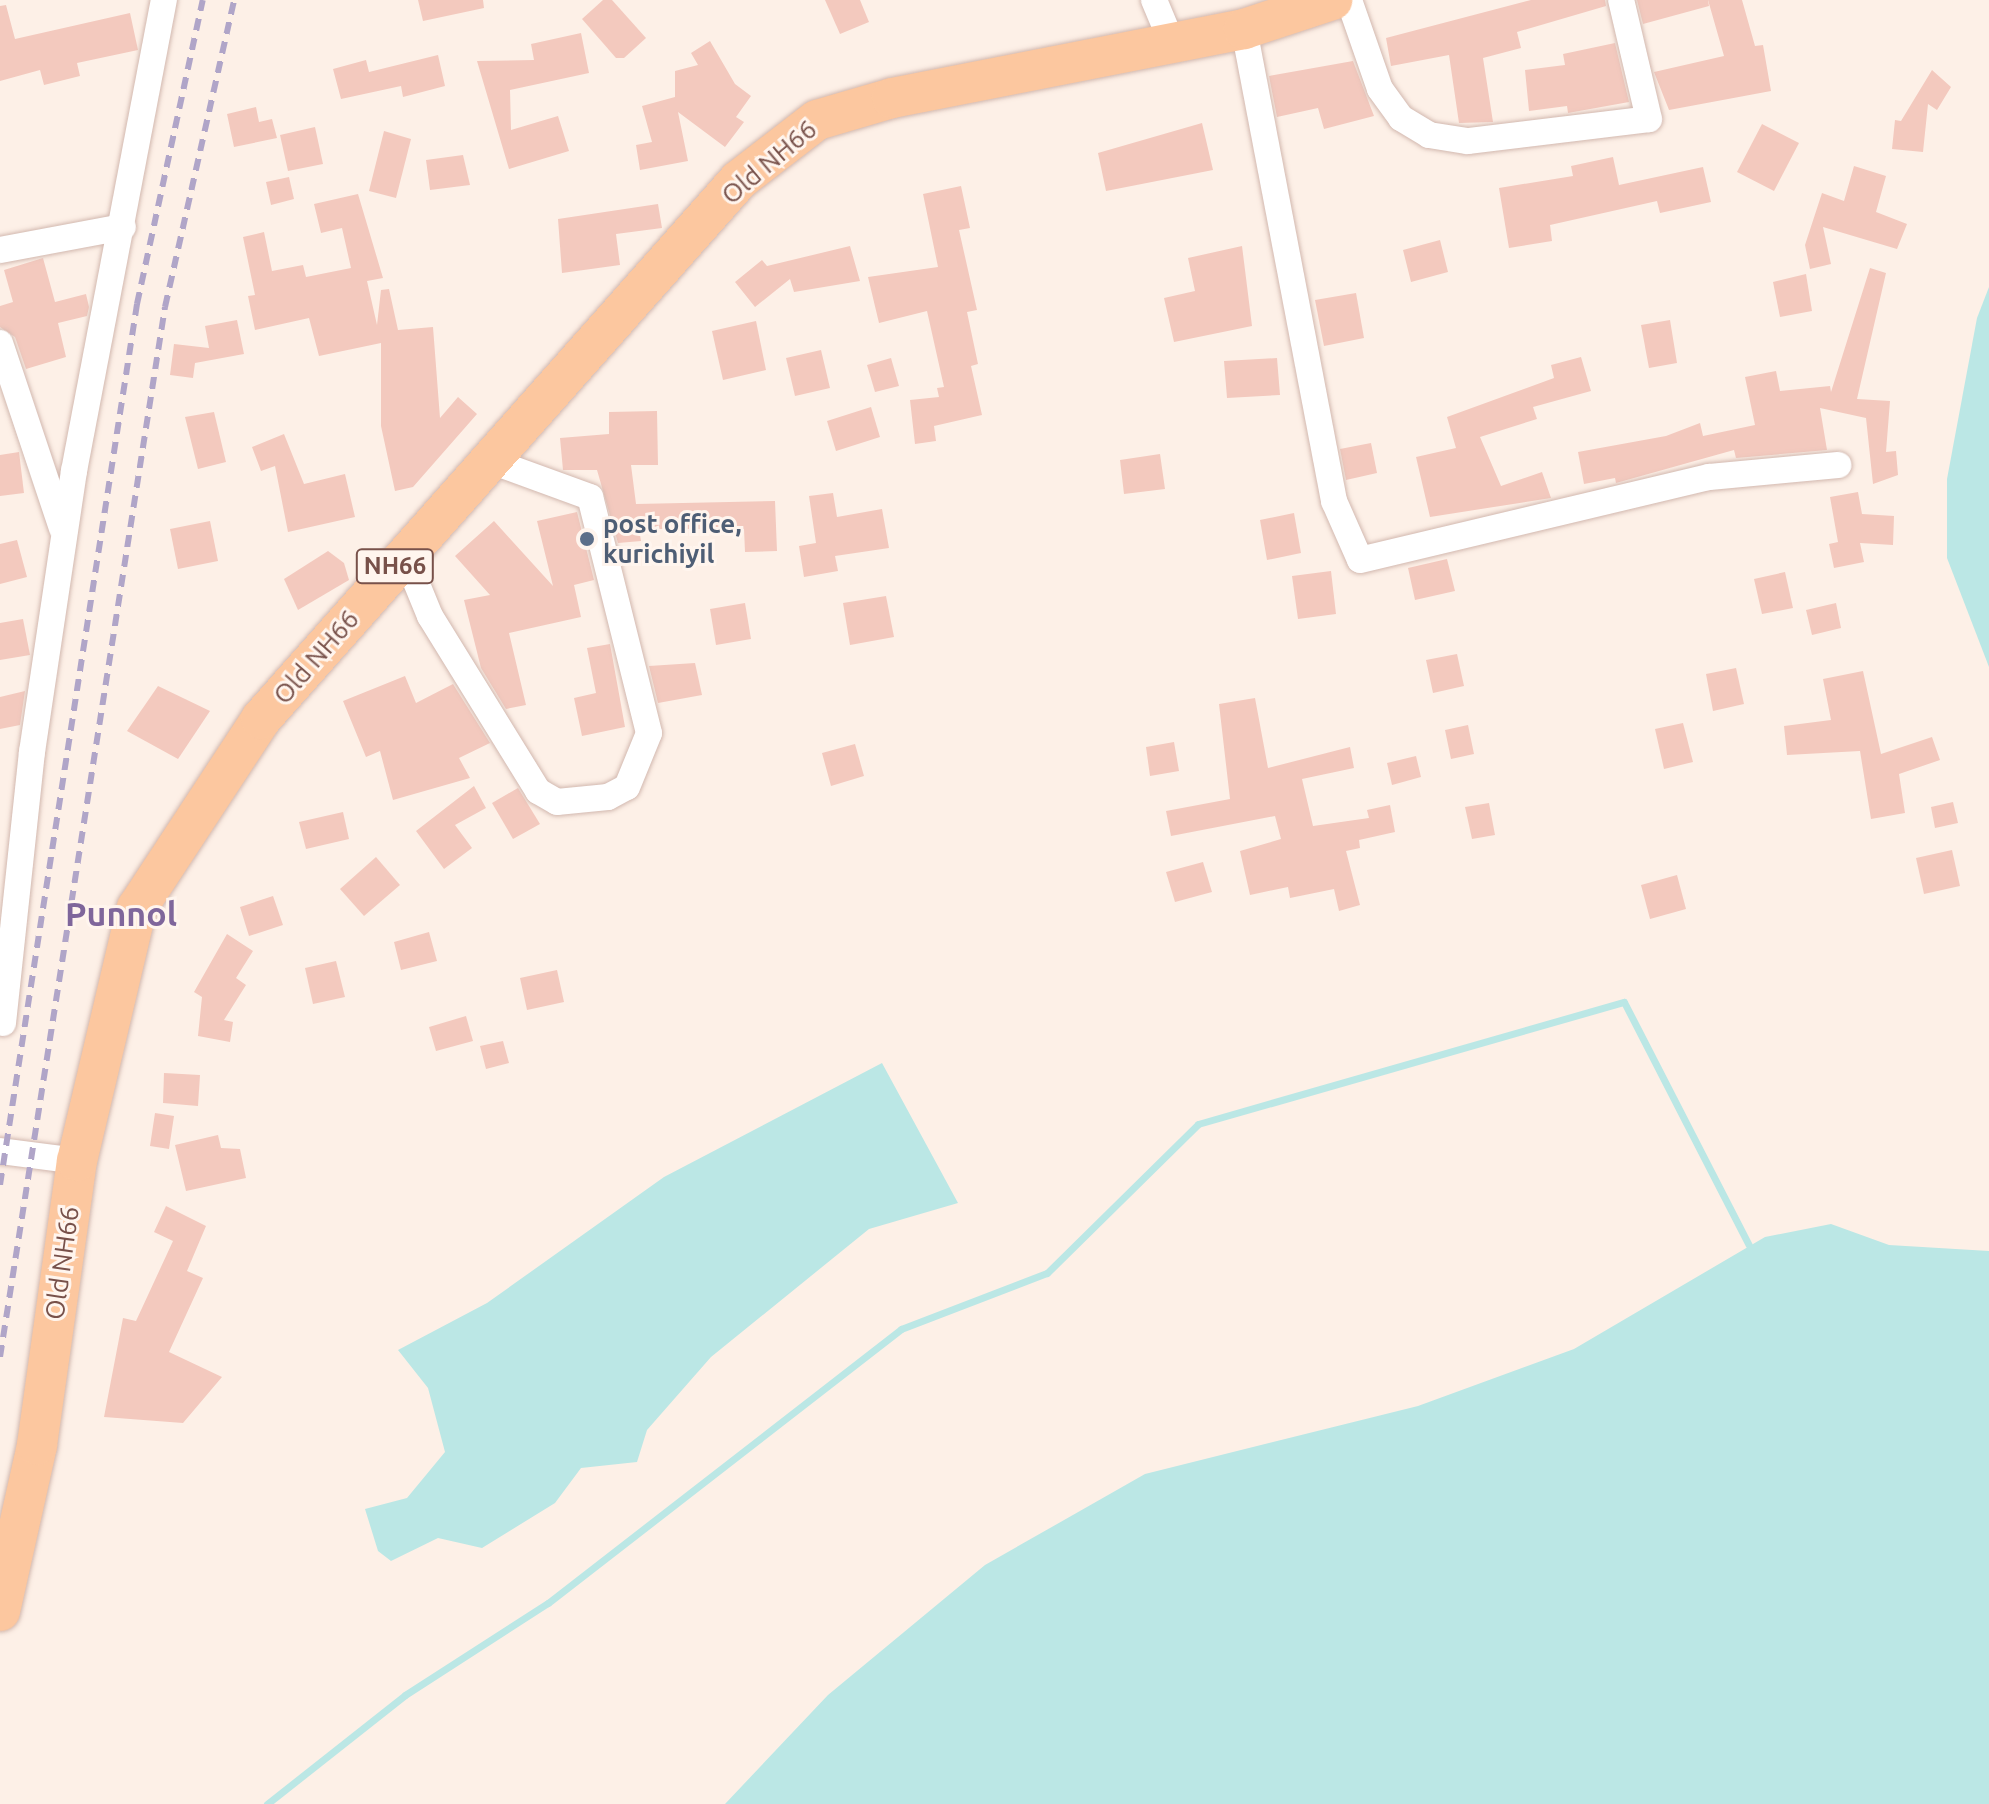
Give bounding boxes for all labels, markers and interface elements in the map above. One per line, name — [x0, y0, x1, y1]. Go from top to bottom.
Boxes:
street label: Old NH66 — [715, 113, 823, 211]
place label: post office, kurichiyil — [603, 508, 742, 570]
marker: post office, kurichiyil — [578, 530, 596, 548]
road number: NH66 — [355, 546, 435, 586]
street label: Old NH66 — [267, 604, 365, 710]
district label: Punnol — [65, 894, 177, 934]
street label: Old NH66 — [39, 1204, 85, 1322]

